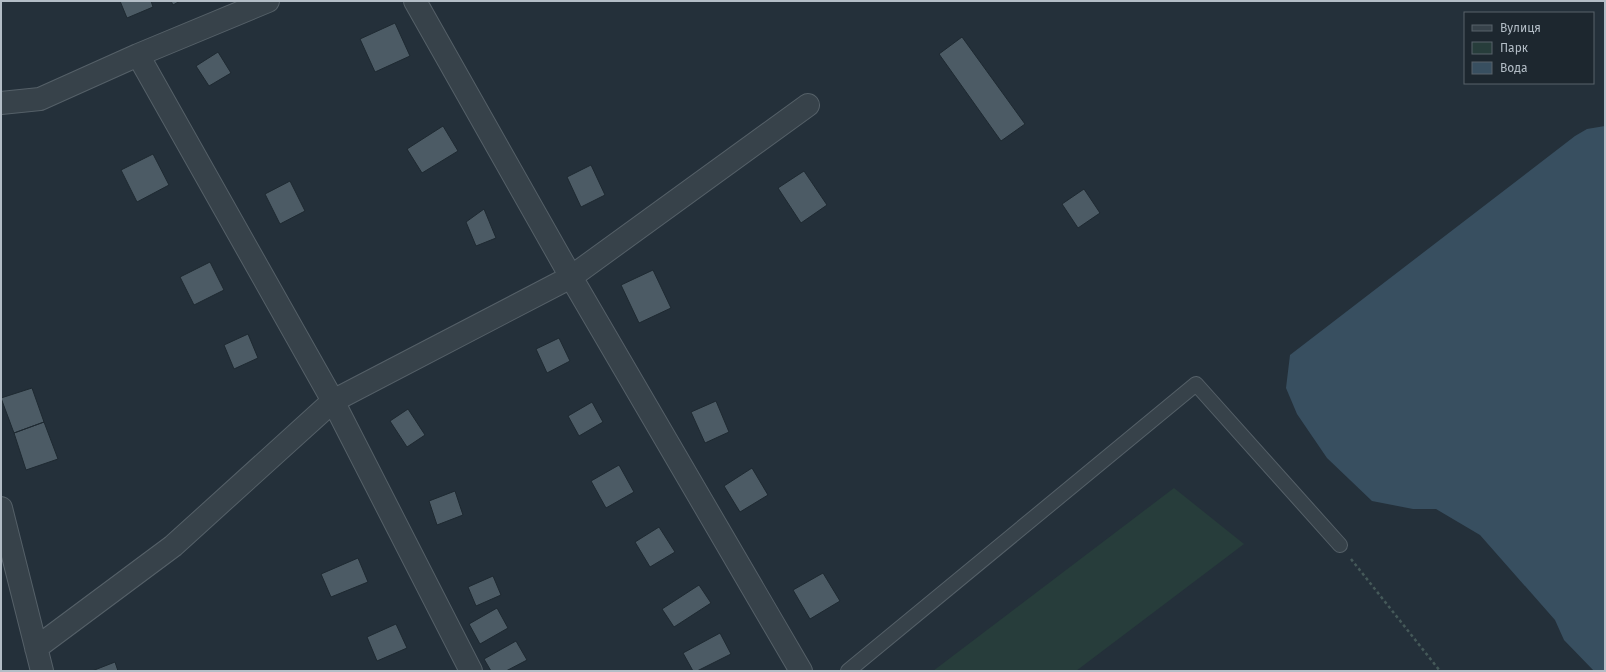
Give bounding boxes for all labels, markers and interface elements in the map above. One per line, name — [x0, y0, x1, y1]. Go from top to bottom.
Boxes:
legend — [1464, 12, 1594, 84]
text: Вулиця — [1500, 21, 1541, 35]
text: Парк — [1500, 41, 1529, 55]
text: Вода — [1500, 61, 1527, 75]

